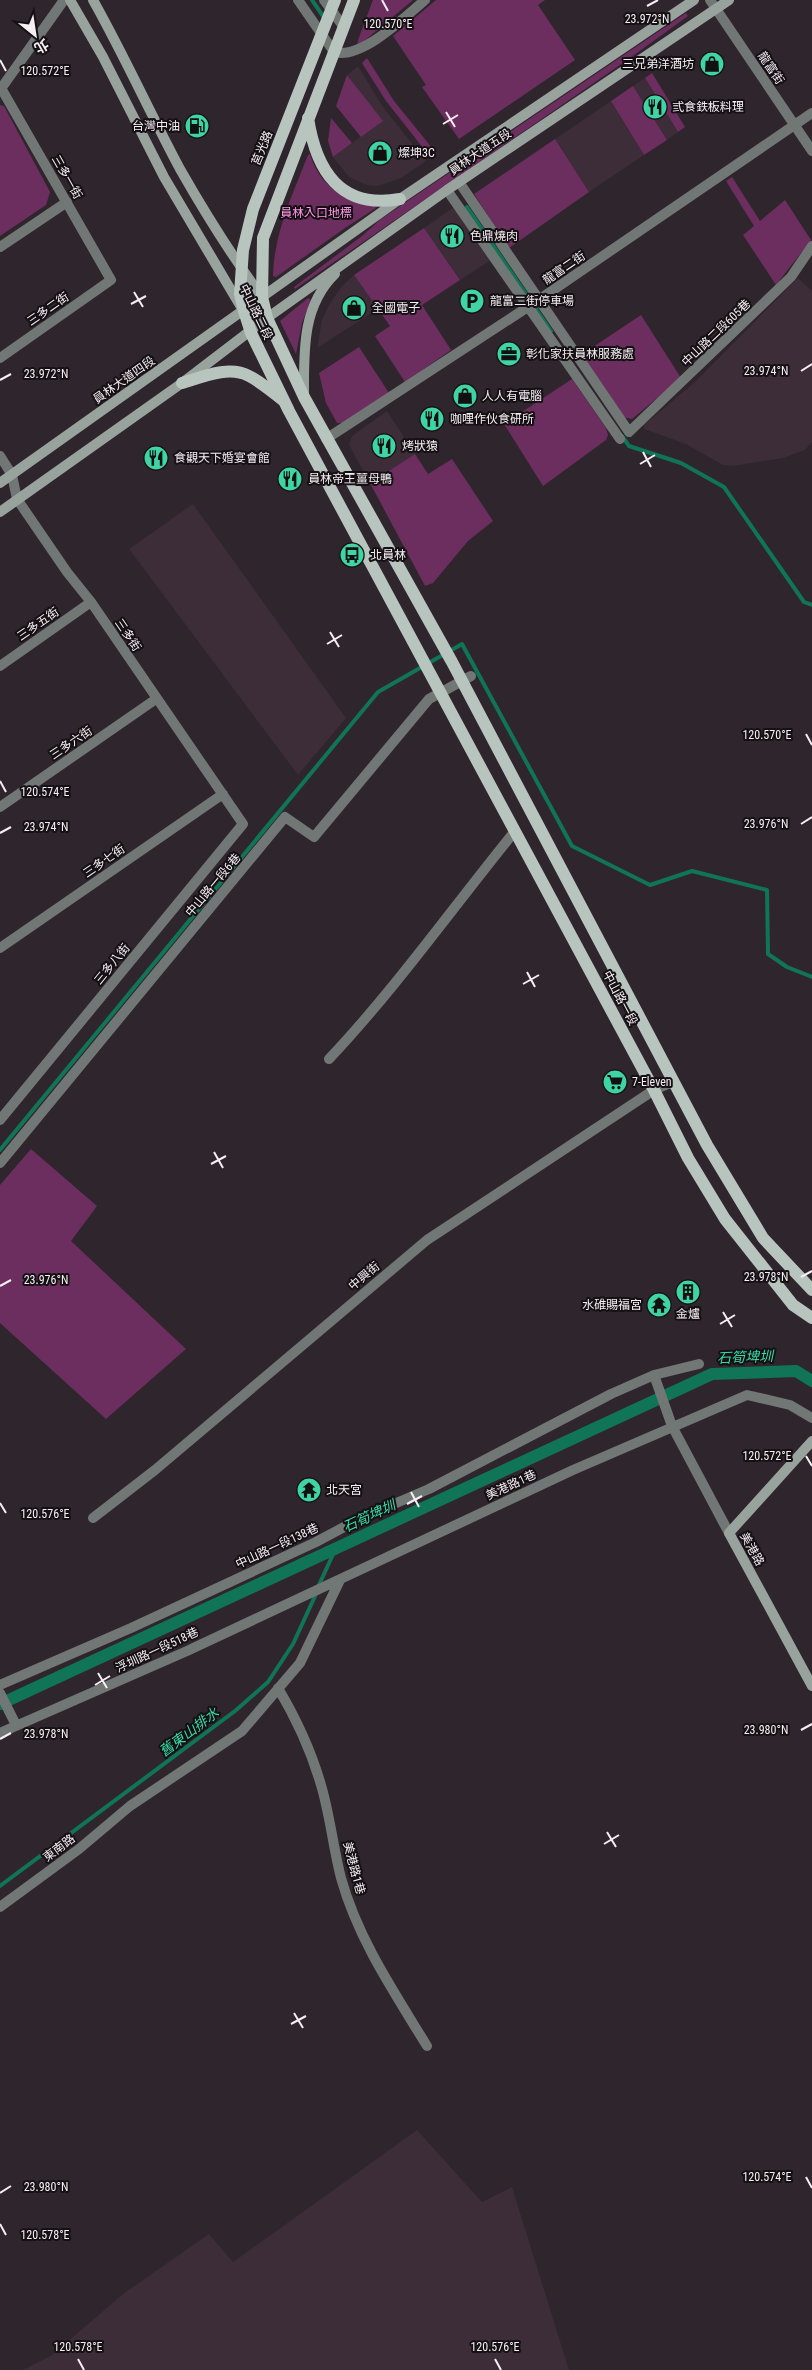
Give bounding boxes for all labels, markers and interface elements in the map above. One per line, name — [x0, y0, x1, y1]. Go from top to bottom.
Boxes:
north arrow — [10, 10, 60, 60]
text: 23.972°N — [625, 12, 669, 26]
text: 120.570°E — [363, 17, 413, 31]
text: 北 — [31, 36, 52, 57]
street label: 龍富街 — [755, 49, 787, 87]
shop icon: 三兄弟洋酒坊 — [699, 51, 725, 77]
place label: 三兄弟洋酒坊 — [622, 57, 694, 71]
text: 120.572°E — [20, 64, 70, 78]
restaurant icon: 弎食鉄板料理 — [642, 94, 668, 120]
place label: 弎食鉄板料理 — [672, 100, 744, 114]
fuel station icon: 台灣中油 — [184, 113, 210, 139]
place label: 台灣中油 — [132, 119, 180, 133]
street label: 員林大道五段 — [446, 126, 514, 178]
street label: 莒光路 — [249, 129, 275, 167]
shop icon: 燦坤3C — [367, 140, 393, 166]
place label: 燦坤3C — [398, 146, 435, 160]
street label: 三多一街 — [49, 153, 85, 201]
park label: 員林入口地標 — [280, 206, 352, 220]
restaurant icon: 色鼎燒肉 — [439, 223, 465, 249]
place label: 色鼎燒肉 — [470, 229, 518, 243]
street label: 龍富二街 — [540, 249, 588, 287]
street label: 中山路二段 — [237, 282, 275, 342]
parking icon: 龍富二街停車場 — [459, 288, 485, 314]
street label: 三多二街 — [24, 289, 72, 329]
place label: 龍富二街停車場 — [490, 294, 574, 308]
shop icon: 全國電子 — [341, 295, 367, 321]
street label: 中山路二段605巷 — [679, 297, 753, 369]
place label: 全國電子 — [372, 301, 420, 315]
office icon: 彰化家扶員林服務處 — [496, 341, 522, 367]
place label: 彰化家扶員林服務處 — [526, 347, 634, 361]
street label: 員林大道四段 — [90, 354, 158, 406]
text: 23.974°N — [744, 364, 788, 378]
text: 23.972°N — [24, 367, 68, 381]
shop icon: 人人有電腦 — [452, 383, 478, 409]
place label: 人人有電腦 — [482, 389, 542, 403]
restaurant icon: 咖哩作伙食研所 — [419, 406, 445, 432]
place label: 咖哩作伙食研所 — [450, 412, 534, 426]
restaurant icon: 烤狀猿 — [371, 433, 397, 459]
place label: 烤狀猿 — [402, 439, 438, 453]
restaurant icon: 食觀天下婚宴會館 — [143, 445, 169, 471]
place label: 食觀天下婚宴會館 — [174, 451, 270, 465]
restaurant icon: 員林帝王薑母鴨 — [277, 466, 303, 492]
place label: 員林帝王薑母鴨 — [308, 472, 392, 486]
bus stop icon: 北員林 — [339, 542, 365, 568]
place label: 北員林 — [370, 548, 406, 562]
street label: 三多五街 — [14, 604, 62, 644]
street label: 三多街 — [112, 616, 144, 654]
street label: 三多六街 — [47, 724, 95, 762]
text: 120.570°E — [742, 728, 792, 742]
text: 120.574°E — [20, 785, 70, 799]
text: 23.976°N — [744, 817, 788, 831]
text: 23.974°N — [24, 820, 68, 834]
street label: 三多七街 — [80, 841, 128, 881]
street label: 中山路一段6巷 — [183, 851, 243, 919]
street label: 三多八街 — [91, 941, 133, 987]
street label: 中山路一段 — [600, 968, 640, 1028]
supermarket icon: 7-Eleven — [602, 1069, 628, 1095]
place label: 7-Eleven — [632, 1075, 672, 1089]
street label: 中興街 — [346, 1259, 382, 1293]
text: 23.978°N — [744, 1270, 788, 1284]
text: 23.976°N — [24, 1273, 68, 1287]
building icon: 金爐 — [675, 1279, 701, 1305]
temple icon: 水碓賜福宮 — [646, 1292, 672, 1318]
place label: 水碓賜福宮 — [582, 1298, 642, 1312]
place label: 金爐 — [676, 1307, 700, 1321]
water label: 石筍埤圳 — [717, 1348, 775, 1366]
text: 120.572°E — [742, 1449, 792, 1463]
street label: 美港路1巷 — [484, 1467, 538, 1503]
temple icon: 北天宮 — [296, 1477, 322, 1503]
place label: 北天宮 — [326, 1483, 362, 1497]
water label: 石筍埤圳 — [340, 1496, 400, 1535]
text: 120.576°E — [20, 1507, 70, 1521]
street label: 中山路一段138巷 — [233, 1521, 321, 1571]
street label: 美港路 — [737, 1530, 767, 1568]
street label: 浮圳路一段518巷 — [113, 1625, 201, 1675]
water label: 舊東山排水 — [156, 1704, 223, 1759]
text: 23.980°N — [744, 1723, 788, 1737]
text: 23.978°N — [24, 1727, 68, 1741]
street label: 東南路 — [40, 1832, 78, 1864]
street label: 美港路1巷 — [340, 1840, 368, 1896]
text: 120.574°E — [742, 2170, 792, 2184]
text: 23.980°N — [24, 2180, 68, 2194]
text: 120.578°E — [20, 2228, 70, 2242]
text: 120.578°E — [53, 2340, 103, 2354]
text: 120.576°E — [470, 2340, 520, 2354]

